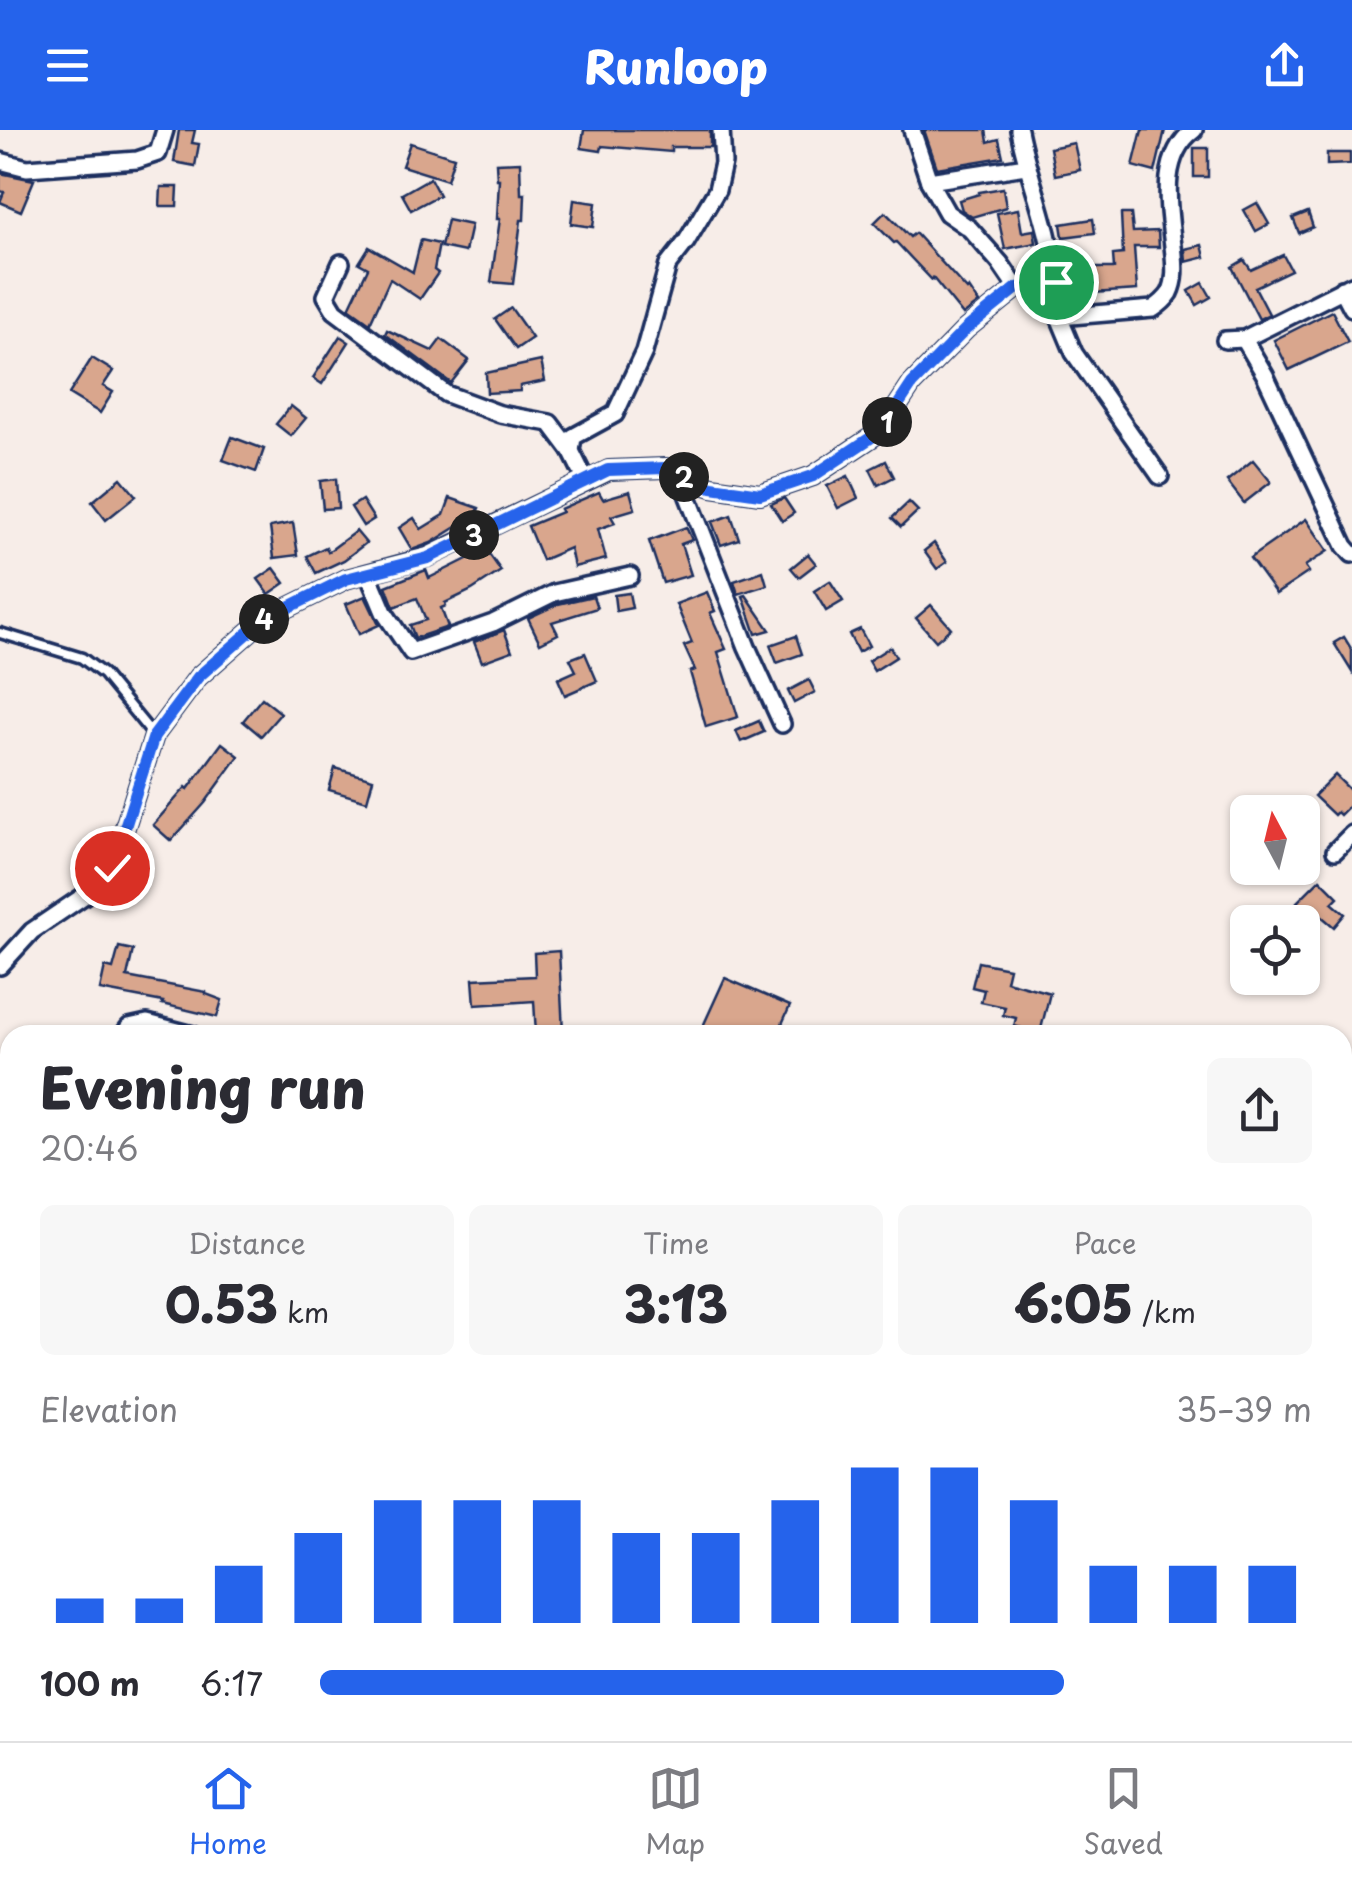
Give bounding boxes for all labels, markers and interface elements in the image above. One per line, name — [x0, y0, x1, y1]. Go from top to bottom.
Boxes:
text: Runloop — [584, 31, 768, 99]
icon: menu — [40, 38, 95, 93]
icon: share — [1257, 38, 1312, 93]
pin — [1014, 240, 1099, 325]
icon: arrive — [1029, 255, 1084, 310]
pin: 1 — [862, 397, 912, 447]
text: 1 — [880, 400, 894, 443]
pin: 2 — [659, 452, 709, 502]
text: 2 — [674, 455, 694, 498]
pin: 3 — [449, 510, 499, 560]
text: 3 — [465, 513, 483, 556]
pin: 4 — [239, 594, 289, 644]
text: 4 — [254, 597, 274, 640]
north arrow — [1230, 795, 1320, 885]
map controls — [1230, 795, 1320, 995]
pin — [70, 826, 155, 911]
icon: check — [85, 841, 140, 896]
button: locate — [1230, 905, 1320, 995]
text: Evening run — [40, 1045, 366, 1128]
button: share — [1207, 1058, 1312, 1163]
text: 20:46 — [40, 1124, 138, 1172]
text: Distance — [188, 1221, 306, 1264]
text: Time — [643, 1221, 709, 1264]
text: Pace — [1073, 1221, 1137, 1264]
text: 0.53 — [165, 1264, 278, 1340]
text: 3:13 — [624, 1264, 728, 1340]
text: 6:05 — [1014, 1264, 1133, 1340]
text: km — [278, 1290, 329, 1333]
text: /km — [1133, 1290, 1196, 1333]
text: Elevation — [40, 1385, 178, 1433]
text: 35–39 m — [1176, 1385, 1312, 1433]
text: 100 m — [40, 1659, 140, 1707]
text: 6:17 — [200, 1659, 263, 1707]
tab: Home — [189, 1761, 267, 1864]
tab: Map — [645, 1761, 705, 1864]
tab: Saved — [1083, 1761, 1163, 1864]

